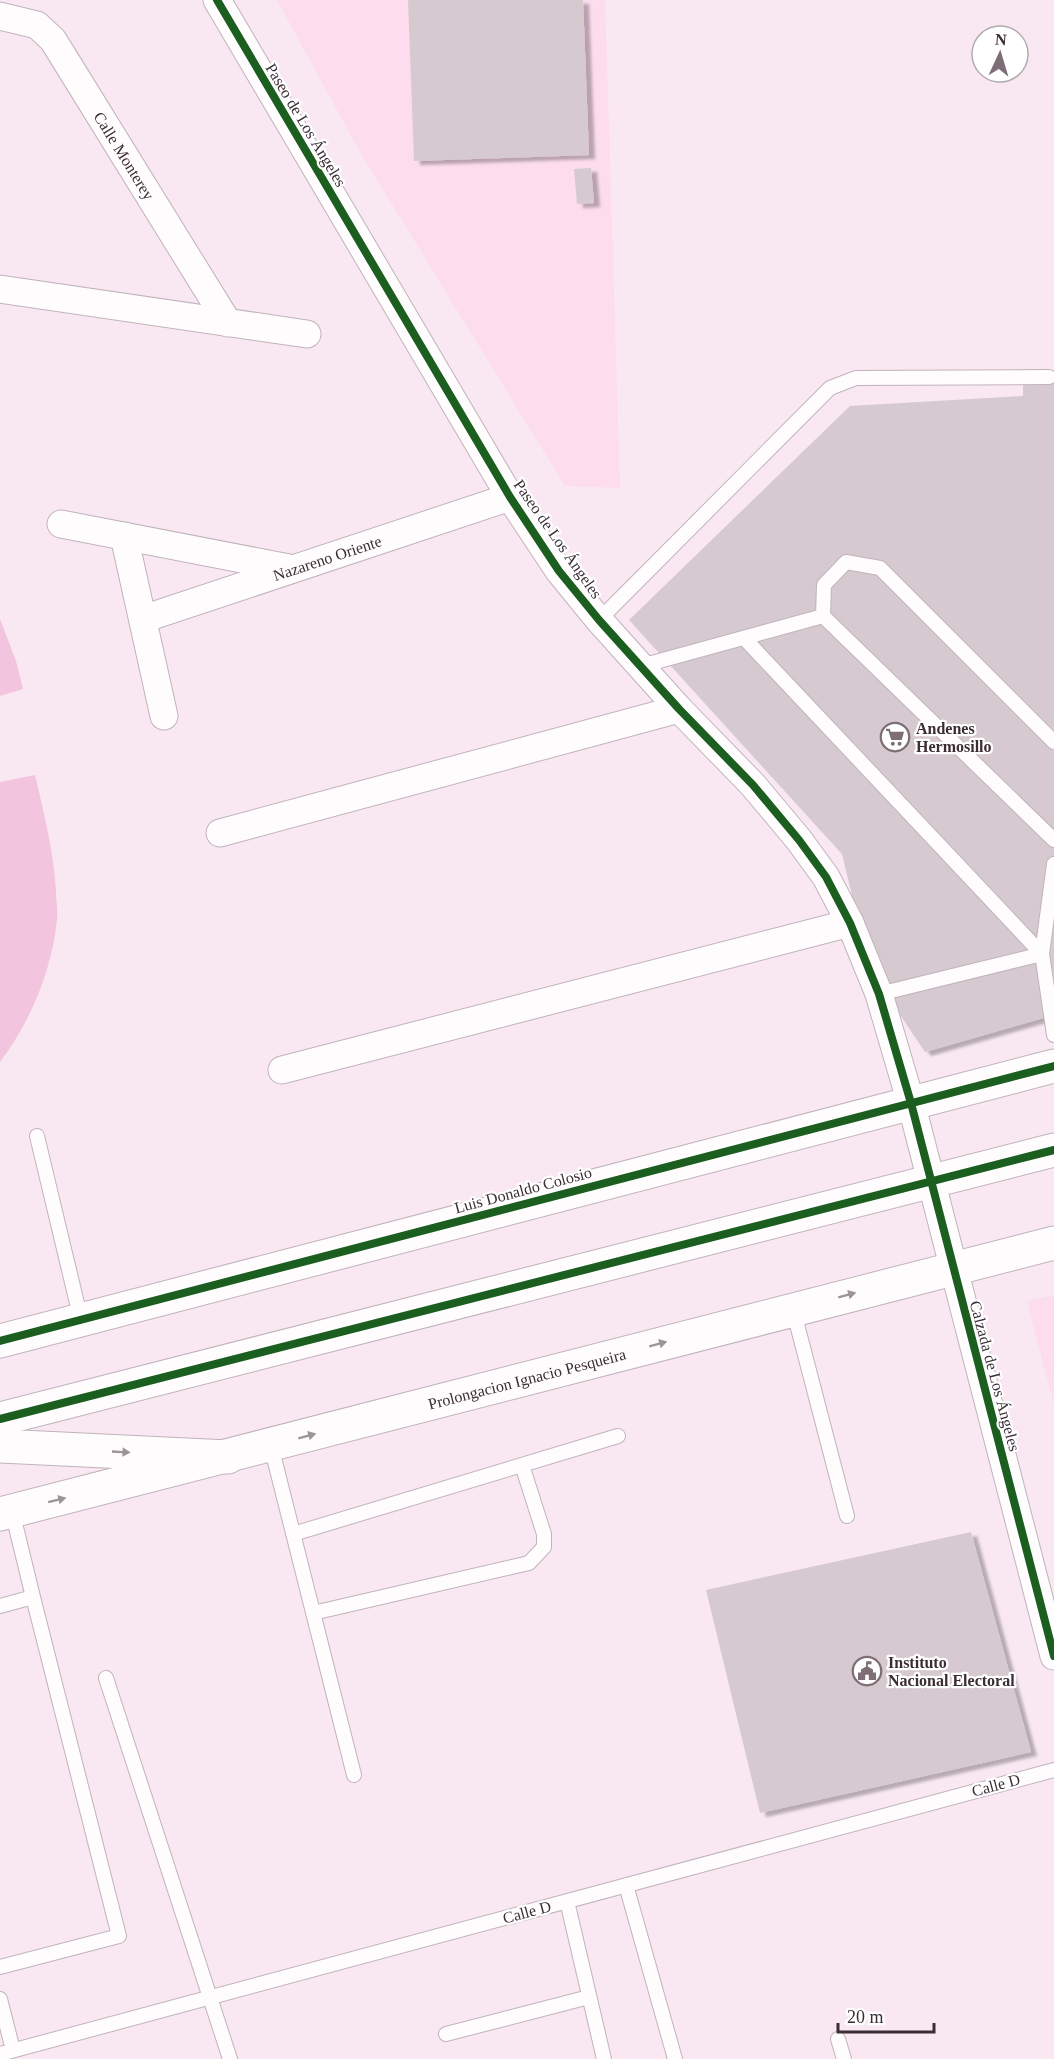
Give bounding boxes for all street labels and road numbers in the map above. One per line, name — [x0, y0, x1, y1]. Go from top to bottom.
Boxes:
street label: Paseo de Los Ángeles — [262, 60, 350, 190]
street label: Calle Monterey — [91, 109, 158, 203]
street label: Paseo de Los Ángeles — [510, 476, 606, 602]
street label: Nazareno Oriente — [271, 532, 384, 584]
street label: Luis Donaldo Colosio — [453, 1163, 593, 1217]
street label: Calzada de Los Ángeles — [966, 1299, 1024, 1453]
street label: Prolongacion Ignacio Pesqueira — [426, 1345, 628, 1412]
street label: Calle D — [970, 1770, 1022, 1800]
street label: Calle D — [501, 1897, 553, 1927]

